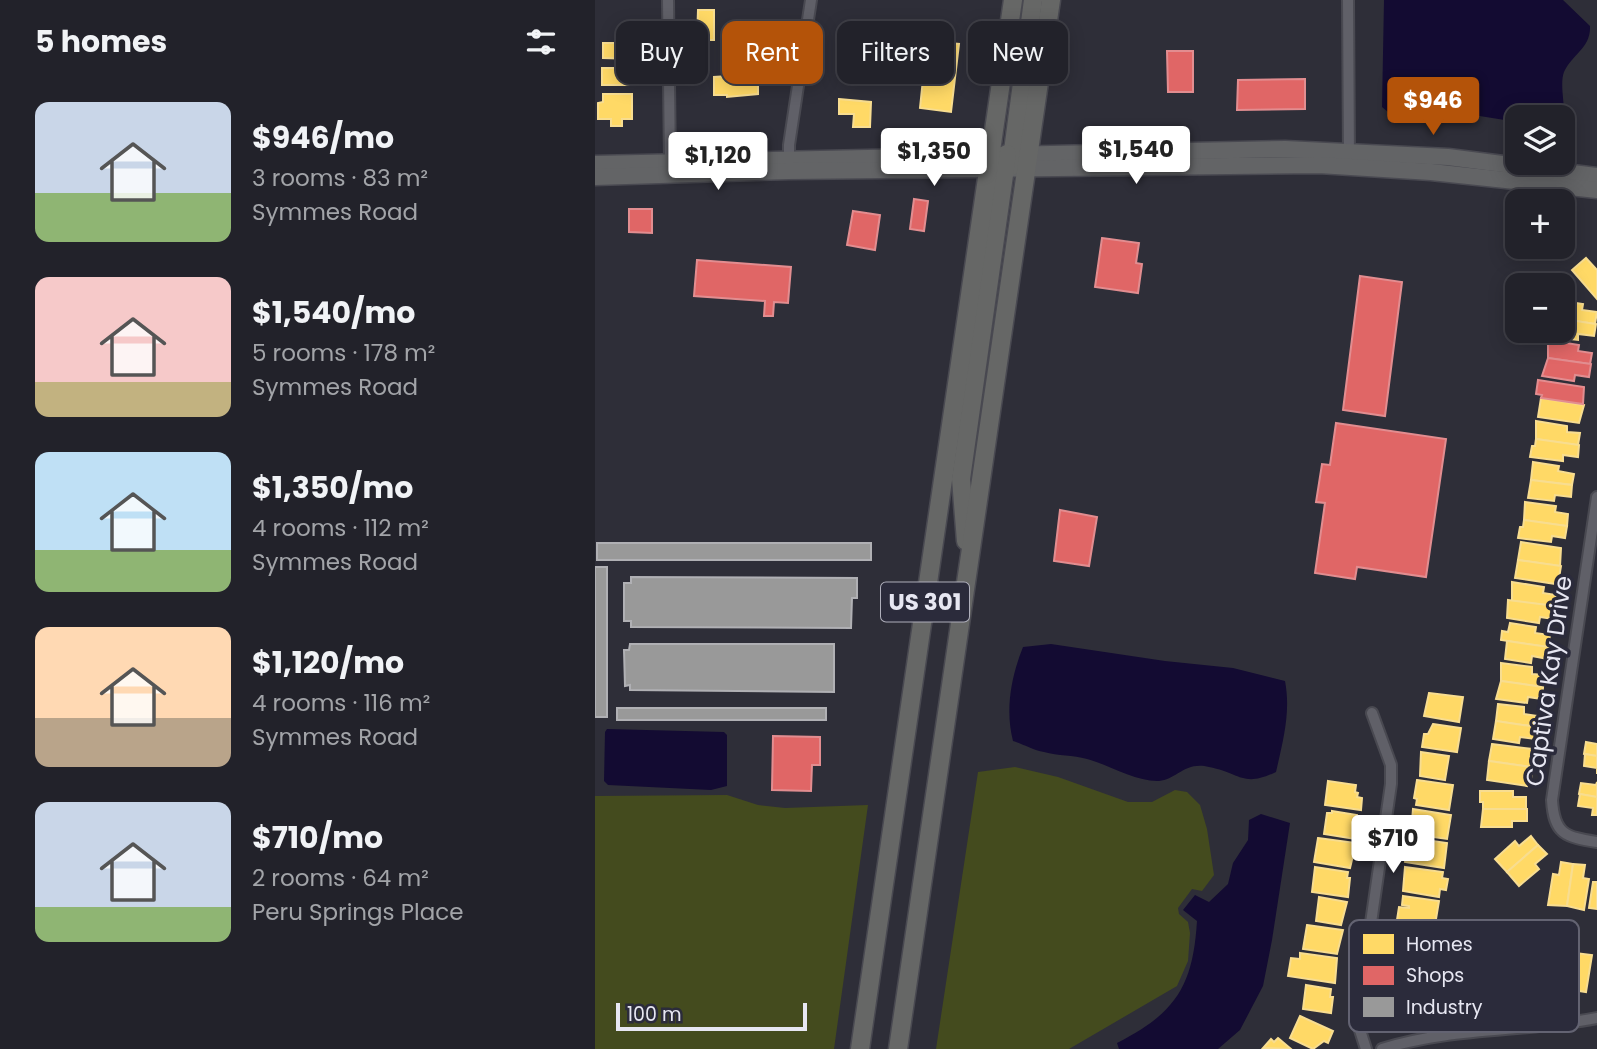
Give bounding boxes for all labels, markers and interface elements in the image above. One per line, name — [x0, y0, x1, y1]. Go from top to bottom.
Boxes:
text: 5 homes — [35, 20, 167, 63]
chip: Buy — [616, 21, 708, 84]
chip: Rent — [722, 21, 823, 84]
chip: Filters — [837, 21, 954, 84]
chip: New — [968, 21, 1068, 84]
icon: filters — [522, 23, 560, 61]
pin: $946 — [1392, 78, 1474, 137]
text: $946 — [1403, 84, 1463, 116]
map controls — [1505, 105, 1575, 343]
button: layers — [1505, 105, 1575, 175]
text: $946/mo — [252, 116, 394, 159]
pin: $1,540 — [1079, 127, 1193, 186]
pin: $1,350 — [877, 128, 991, 188]
icon: home — [91, 130, 175, 214]
pin: $1,120 — [661, 132, 775, 192]
text: $1,540 — [1098, 133, 1174, 165]
text: $1,350 — [897, 135, 971, 167]
text: $1,120 — [684, 139, 752, 171]
text: 3 rooms · 83 m² — [252, 162, 428, 194]
button: + — [1505, 189, 1575, 259]
text: Symmes Road — [252, 196, 418, 228]
button: − — [1505, 273, 1575, 343]
text: $1,540/mo — [252, 291, 415, 334]
icon: home — [91, 305, 175, 389]
text: 5 rooms · 178 m² — [252, 337, 435, 369]
text: Symmes Road — [252, 371, 418, 403]
text: $1,350/mo — [252, 466, 413, 509]
icon: home — [91, 480, 175, 564]
text: 4 rooms · 112 m² — [252, 512, 429, 544]
text: Symmes Road — [252, 546, 418, 578]
street label: Captiva Kay Drive — [1517, 573, 1580, 788]
road number: US 301 — [881, 582, 969, 622]
text: $1,120/mo — [252, 641, 404, 684]
icon: home — [91, 655, 175, 739]
text: 4 rooms · 116 m² — [252, 687, 430, 719]
text: Symmes Road — [252, 721, 418, 753]
text: $710/mo — [252, 816, 383, 859]
pin: $710 — [1352, 816, 1434, 875]
text: $710 — [1367, 822, 1419, 854]
icon: home — [91, 830, 175, 914]
text: 2 rooms · 64 m² — [252, 862, 429, 894]
text: Peru Springs Place — [252, 896, 463, 928]
legend — [1349, 920, 1579, 1032]
text: Homes — [1406, 931, 1473, 958]
text: Shops — [1406, 962, 1464, 989]
text: Industry — [1406, 994, 1483, 1021]
scale bar — [616, 1000, 807, 1032]
text: 100 m — [627, 1001, 682, 1028]

